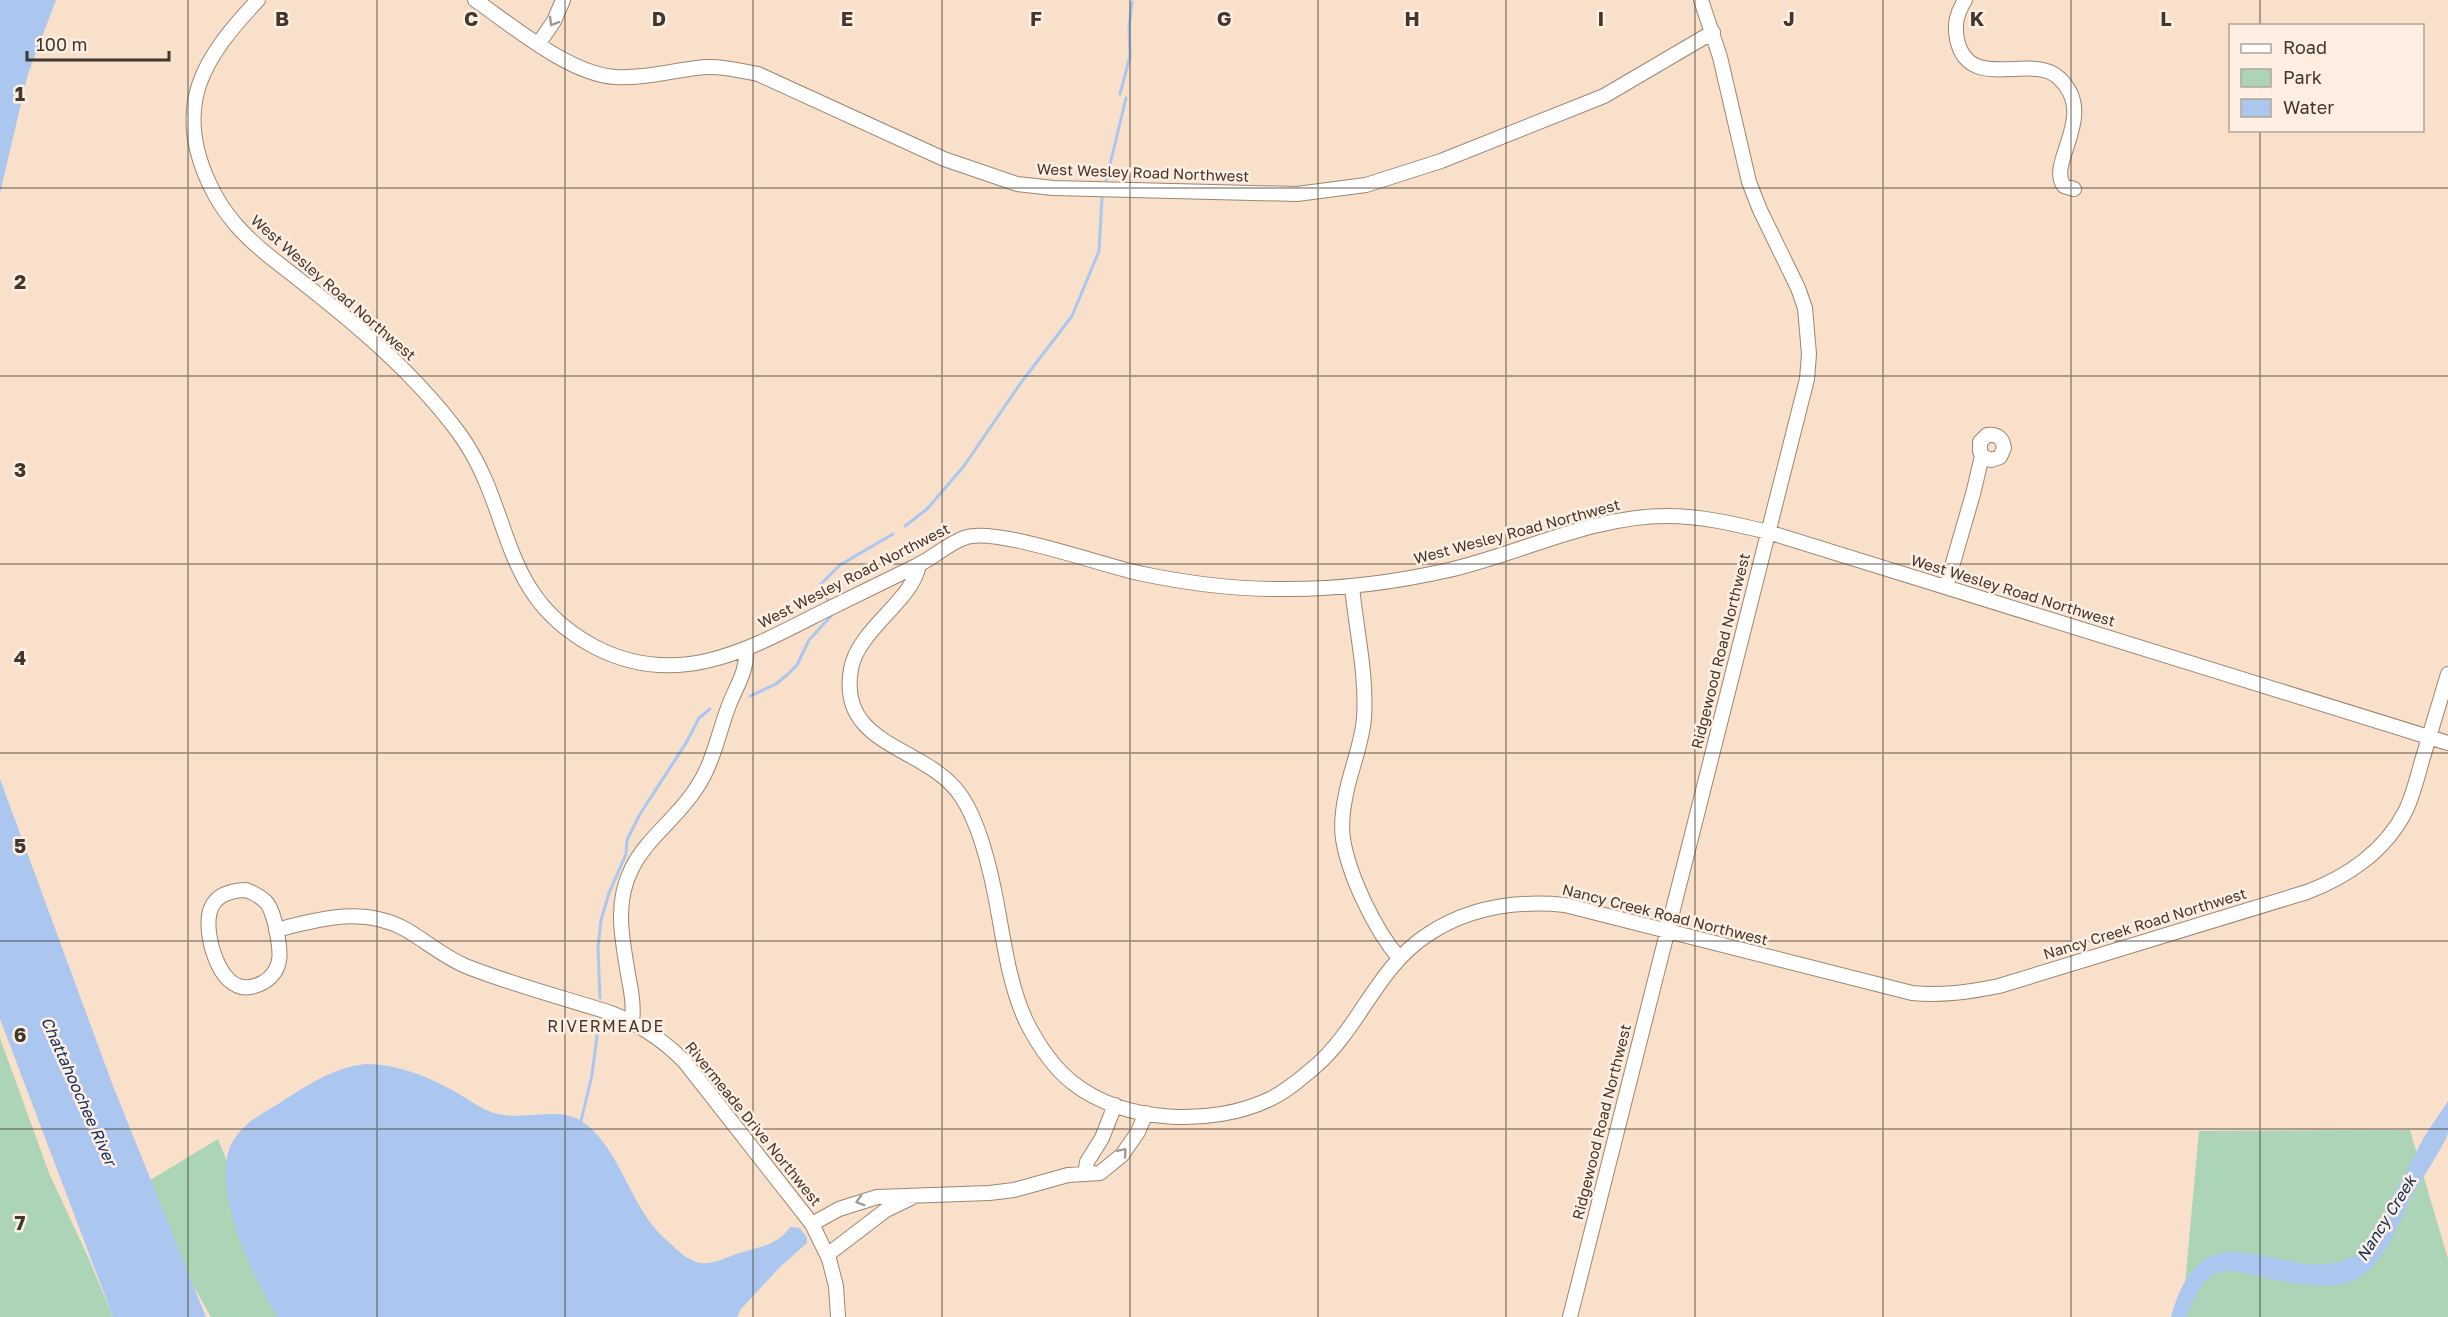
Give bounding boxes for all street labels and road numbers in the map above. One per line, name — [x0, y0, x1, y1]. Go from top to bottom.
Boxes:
street label: West Wesley Road Northwest — [1036, 159, 1250, 185]
street label: West Wesley Road Northwest — [248, 211, 420, 364]
street label: West Wesley Road Northwest — [1412, 495, 1622, 567]
street label: West Wesley Road Northwest — [755, 519, 952, 631]
street label: West Wesley Road Northwest — [1909, 550, 2118, 630]
street label: Ridgewood Road Northwest — [1687, 551, 1753, 750]
street label: Nancy Creek Road Northwest — [1560, 880, 1770, 948]
street label: Nancy Creek Road Northwest — [2041, 884, 2248, 963]
street label: Ridgewood Road Northwest — [1568, 1022, 1634, 1221]
street label: Rivermeade Drive Northwest — [682, 1038, 826, 1209]

